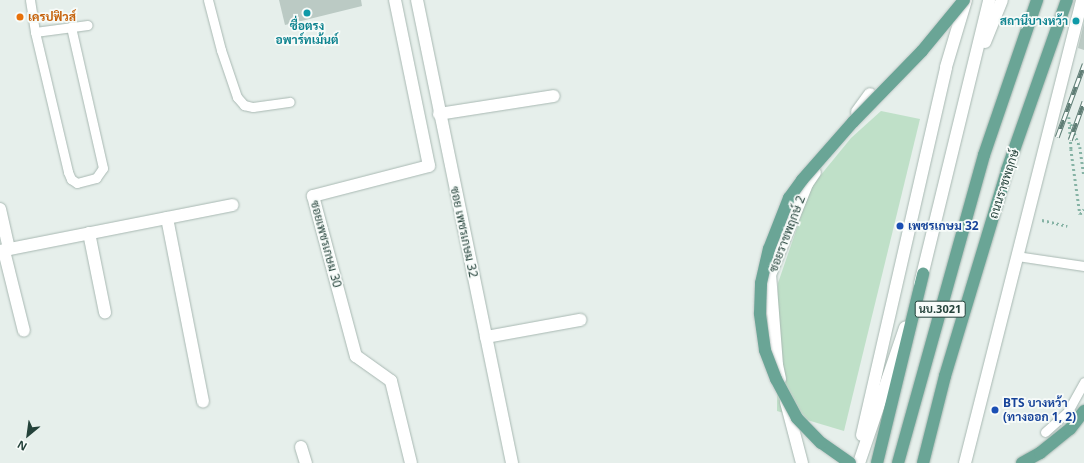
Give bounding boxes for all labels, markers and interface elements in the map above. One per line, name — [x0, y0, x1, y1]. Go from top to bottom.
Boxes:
marker: ซื่อตรง อพาร์ทเม้นต์ — [302, 8, 312, 18]
place label: เครปฟิวส์ — [28, 10, 76, 24]
marker: เครปฟิวส์ — [15, 12, 25, 22]
place label: สถานีบางหว้า — [1000, 14, 1068, 28]
marker: สถานีบางหว้า — [1071, 16, 1081, 26]
place label: ซื่อตรง อพาร์ทเม้นต์ — [275, 19, 339, 47]
street label: ถนนราชพฤกษ์ — [986, 148, 1022, 220]
street label: ซอย เพชรเกษม 32 — [447, 185, 481, 279]
street label: ซอยราชพฤกษ์ 2 — [766, 194, 808, 274]
street label: ซอยเพชรเกษม 30 — [307, 199, 345, 289]
place label: เพชรเกษม 32 — [908, 219, 979, 233]
marker: เพชรเกษม 32 — [895, 221, 905, 231]
road number: นบ.3021 — [914, 300, 966, 318]
place label: BTS บางหว้า (ทางออก 1, 2) — [1003, 396, 1076, 424]
marker: BTS บางหว้า (ทางออก 1, 2) — [990, 405, 1000, 415]
north arrow — [8, 415, 48, 455]
text: N — [14, 437, 29, 455]

